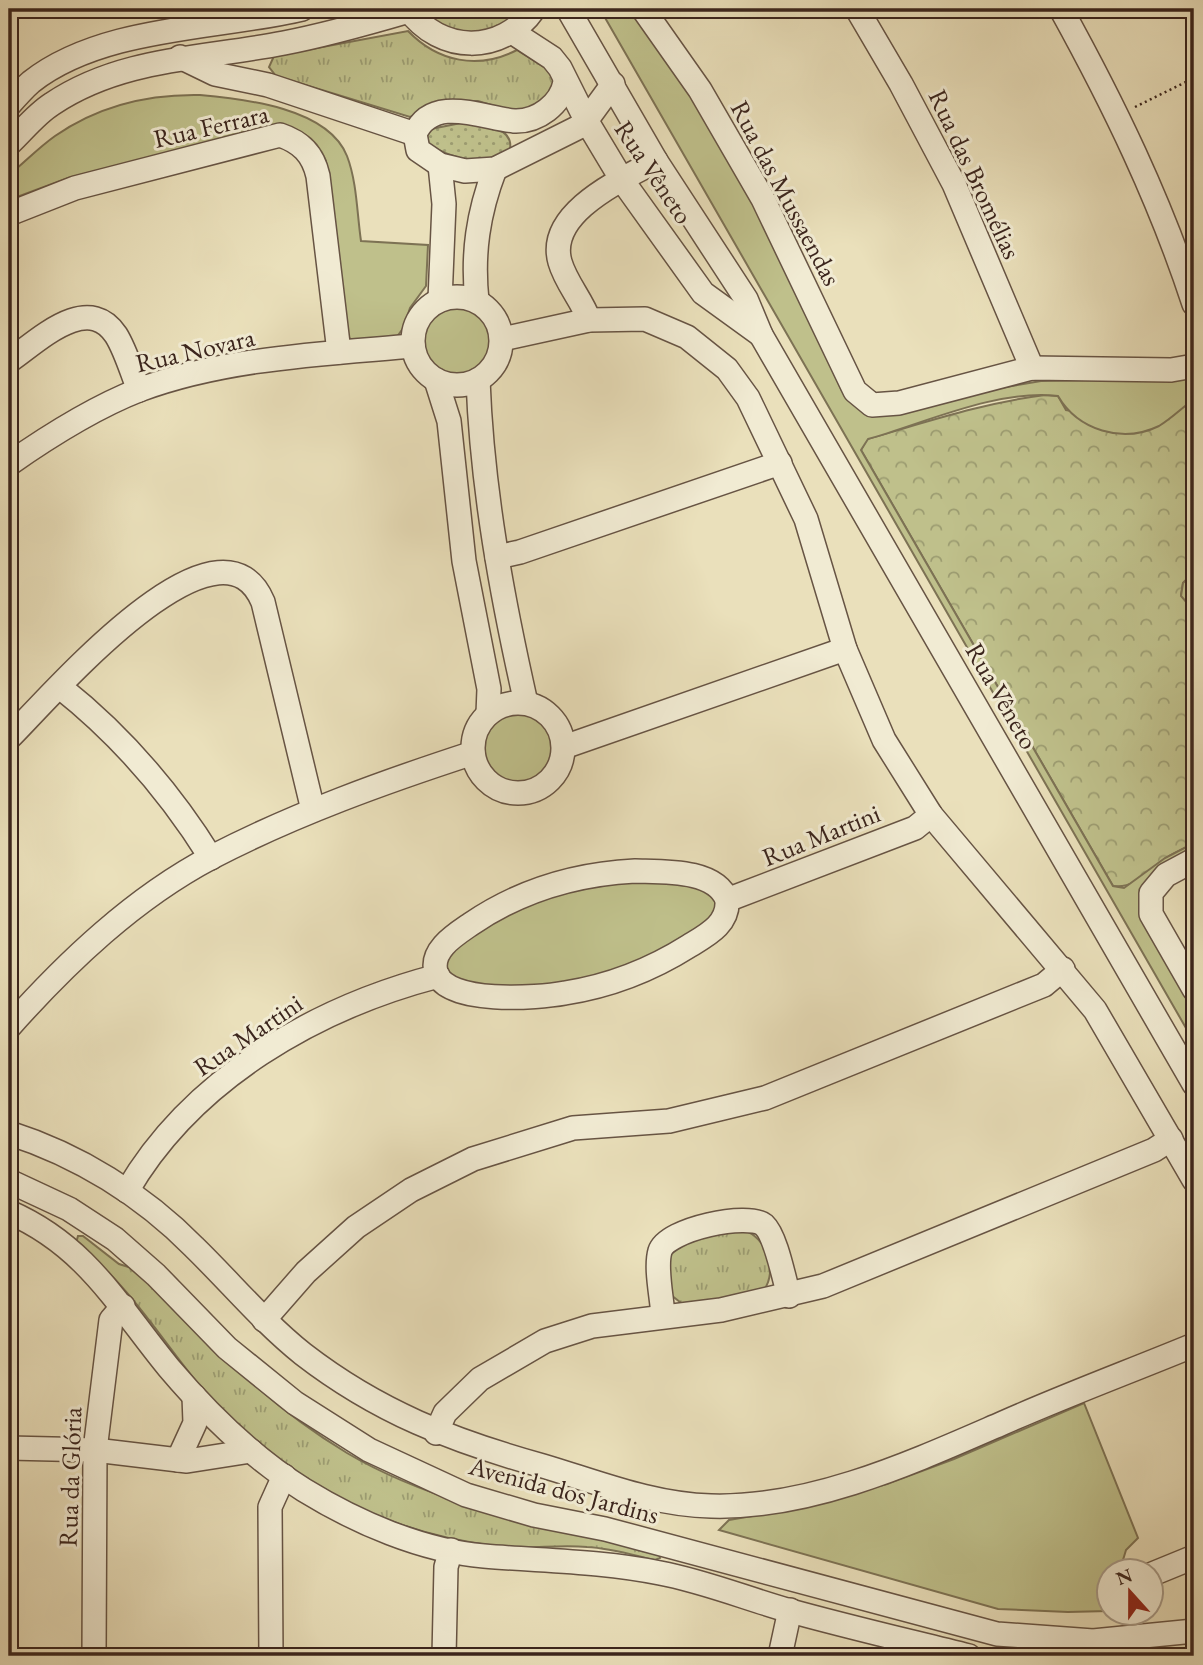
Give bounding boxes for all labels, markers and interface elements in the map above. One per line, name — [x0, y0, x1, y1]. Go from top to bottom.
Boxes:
street label: Rua das Bromélias — [921, 84, 1029, 264]
street label: Rua das Mussaendas — [723, 94, 849, 292]
street label: Rua Ferrara — [150, 96, 273, 156]
street label: Rua Vêneto — [607, 114, 701, 230]
street label: Rua Novara — [132, 320, 259, 380]
street label: Rua Vêneto — [958, 637, 1046, 755]
street label: Rua Martini — [757, 796, 885, 874]
street label: Rua Martini — [187, 986, 309, 1084]
street label: Rua da Glória — [51, 1406, 89, 1548]
street label: Avenida dos Jardins — [464, 1448, 663, 1532]
north arrow — [1094, 1556, 1164, 1626]
text: N — [1112, 1562, 1136, 1591]

